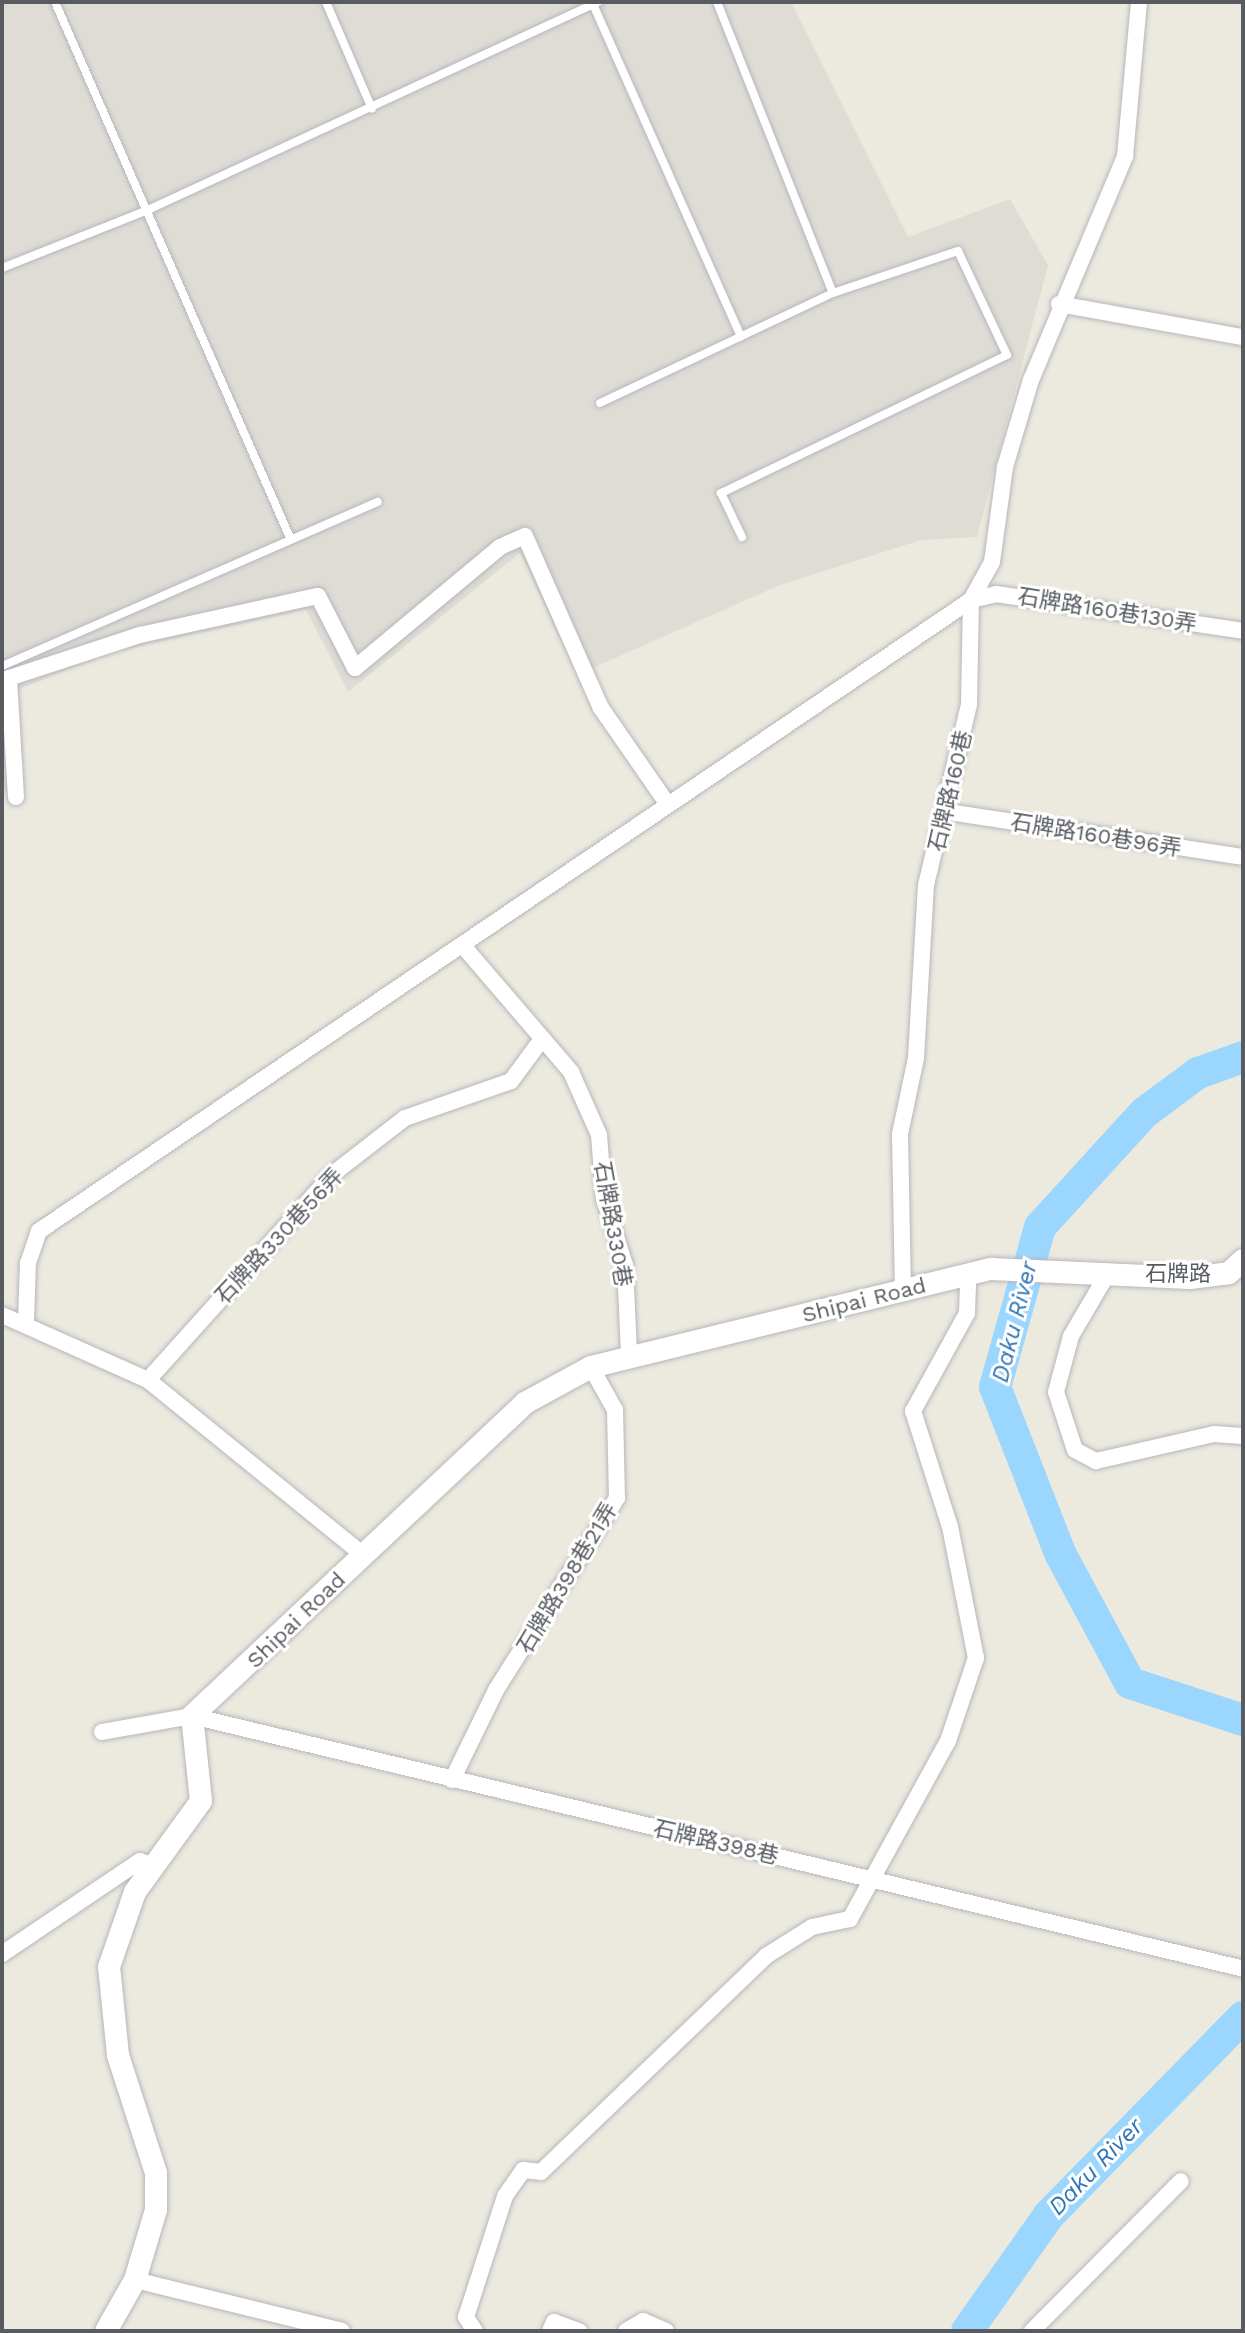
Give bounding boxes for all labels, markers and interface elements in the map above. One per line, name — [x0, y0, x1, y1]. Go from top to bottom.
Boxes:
street label: 石牌路160巷130弄 — [1016, 583, 1198, 637]
street label: 石牌路160巷 — [923, 728, 977, 854]
street label: 石牌路160巷96弄 — [1009, 808, 1183, 862]
street label: 石牌路330巷 — [589, 1159, 637, 1289]
street label: 石牌路330巷56弄 — [209, 1163, 349, 1309]
water label: Daku River — [986, 1258, 1044, 1386]
street label: 石牌路 — [1145, 1261, 1211, 1287]
street label: Shipai Road — [799, 1272, 929, 1328]
street label: 石牌路398巷21弄 — [512, 1498, 622, 1658]
street label: Shipai Road — [241, 1566, 351, 1674]
street label: 石牌路398巷 — [651, 1815, 781, 1869]
water label: Daku River — [1043, 2112, 1149, 2222]

